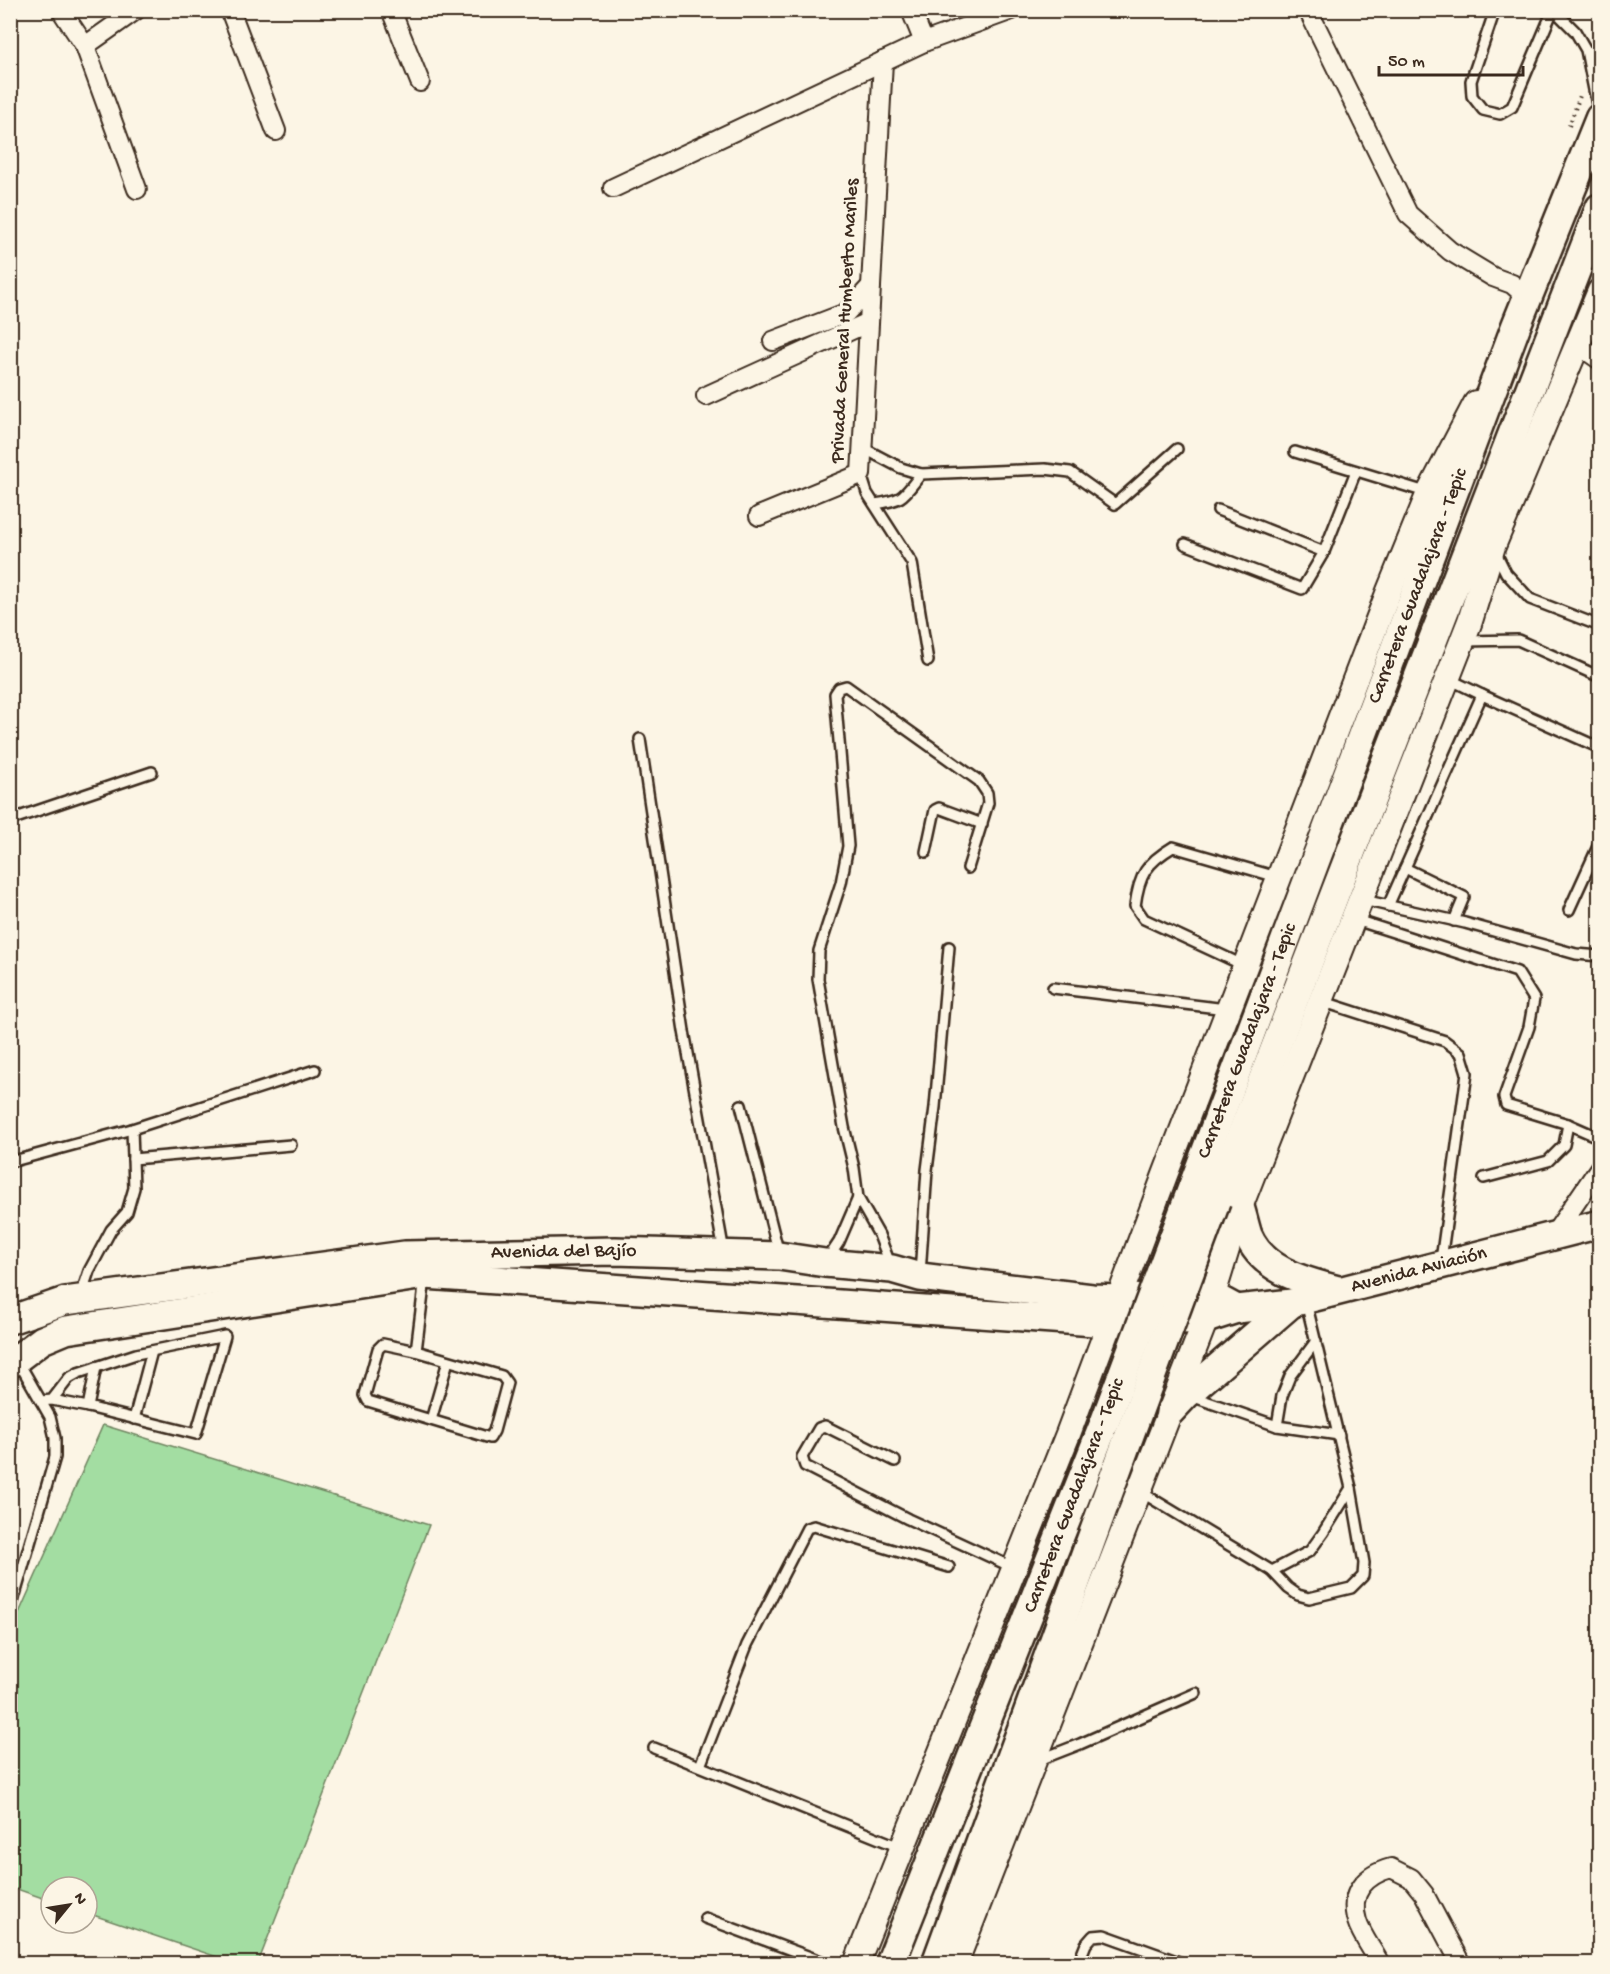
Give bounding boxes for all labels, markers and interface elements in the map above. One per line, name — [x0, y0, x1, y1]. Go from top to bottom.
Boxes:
scale bar — [1379, 39, 1523, 77]
text: 50 m — [1388, 52, 1425, 73]
street label: Privada General Humberto Mariles — [827, 178, 865, 465]
street label: Carretera Guadalajara - Tepic — [1364, 464, 1473, 707]
street label: Carretera Guadalajara - Tepic — [1193, 919, 1303, 1162]
street label: Avenida del Bajío — [491, 1239, 637, 1265]
street label: Avenida Aviación — [1349, 1242, 1490, 1299]
street label: Carretera Guadalajara - Tepic — [1020, 1374, 1131, 1616]
north arrow — [39, 1875, 99, 1935]
text: N — [68, 1890, 90, 1909]

